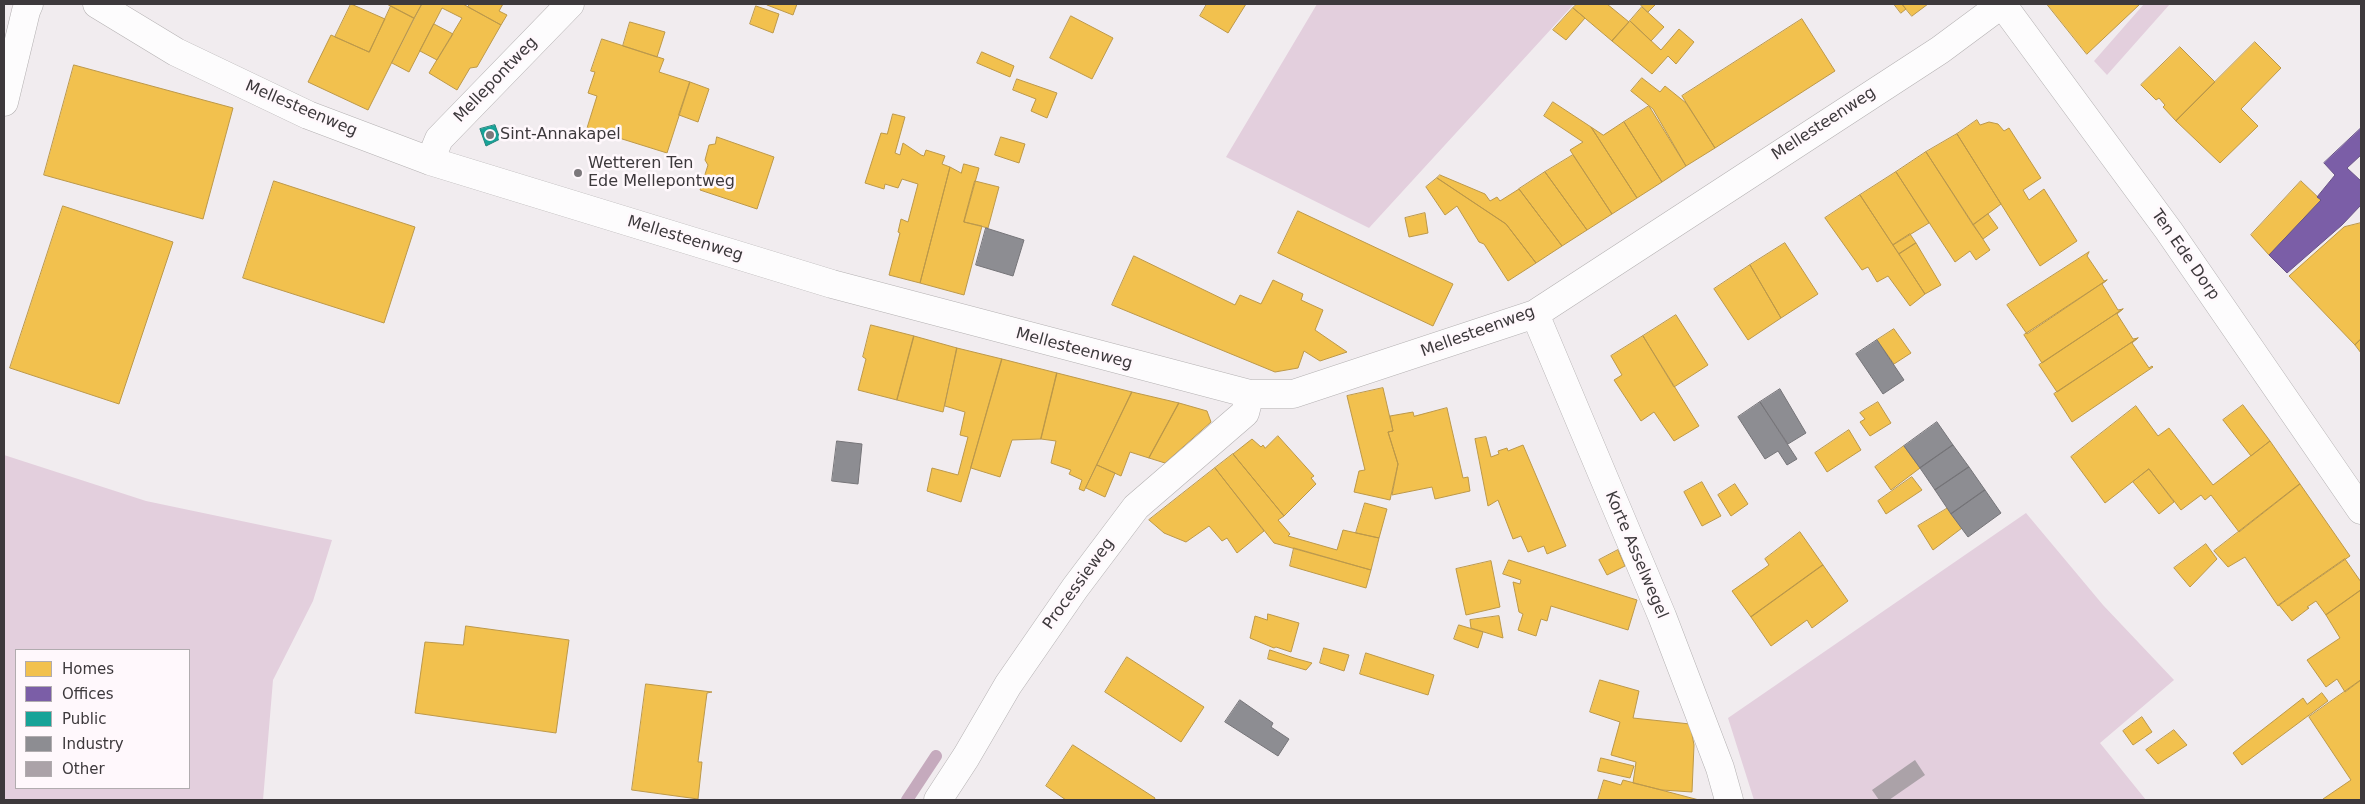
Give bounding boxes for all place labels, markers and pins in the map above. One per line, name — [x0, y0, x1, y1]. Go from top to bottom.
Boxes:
place label: Sint-Annakapel — [500, 125, 621, 145]
marker: Sint-Annakapel — [484, 129, 496, 141]
place label: Wetteren Ten Ede Mellepontweg — [588, 154, 735, 192]
marker: Wetteren Ten Ede Mellepontweg — [572, 167, 584, 179]

